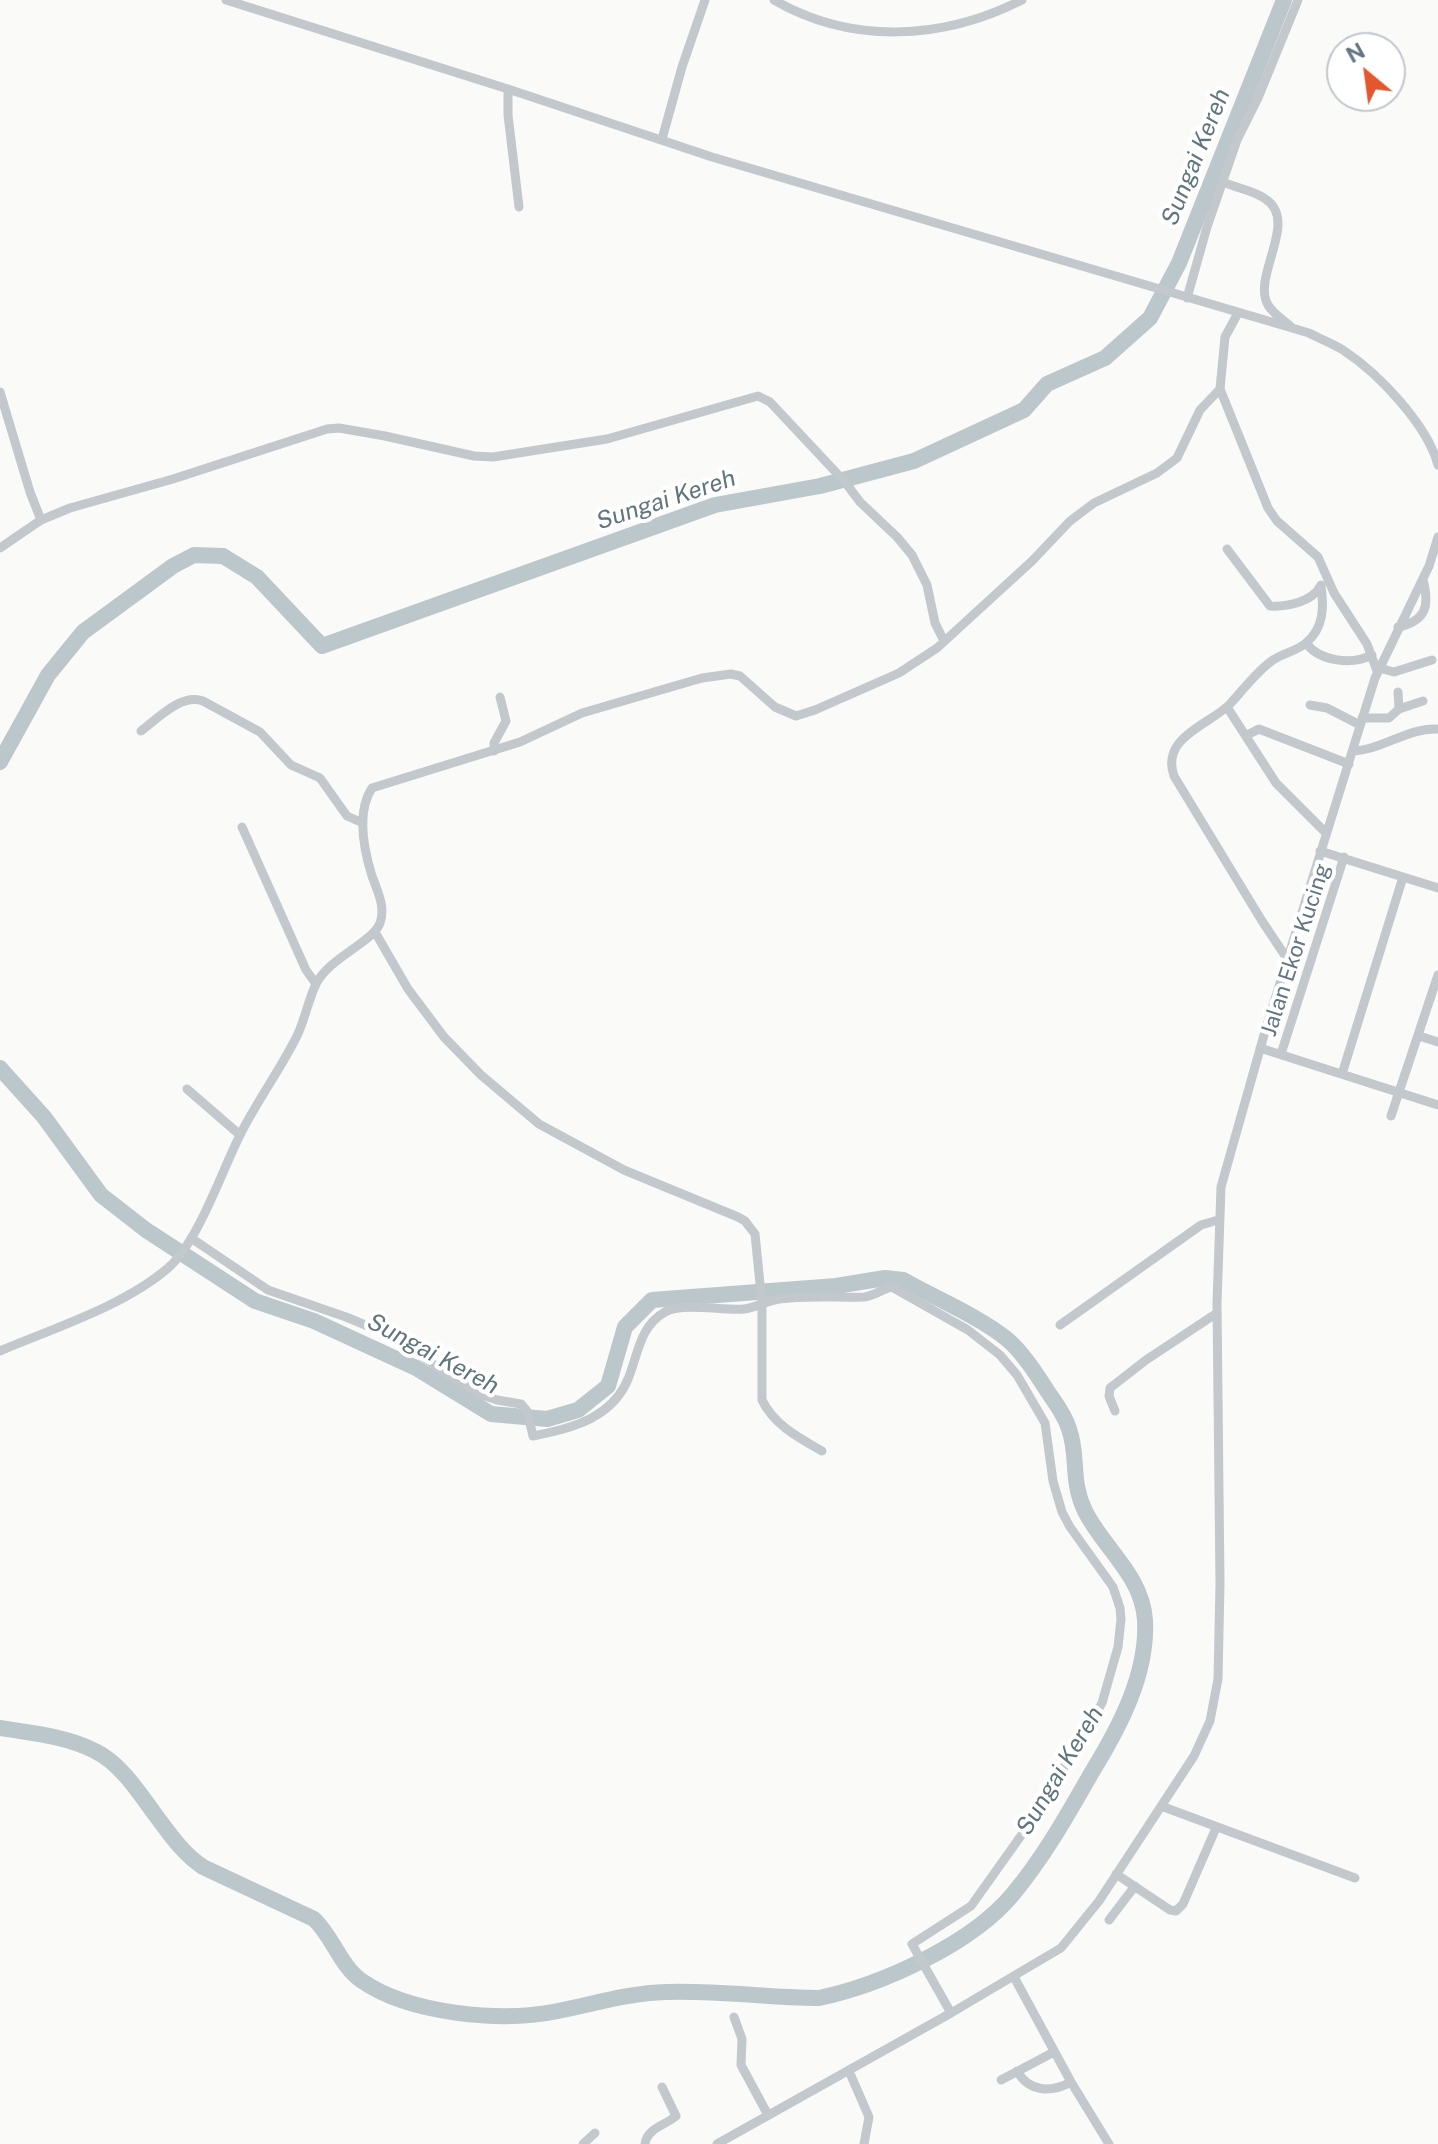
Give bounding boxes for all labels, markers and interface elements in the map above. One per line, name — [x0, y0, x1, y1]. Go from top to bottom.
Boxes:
north arrow — [1326, 32, 1406, 112]
text: N — [1342, 37, 1369, 68]
water label: Sungai Kereh — [1156, 85, 1236, 229]
water label: Sungai Kereh — [593, 464, 739, 536]
street label: Jalan Ekor Kucing — [1256, 860, 1336, 1040]
water label: Sungai Kereh — [362, 1307, 504, 1401]
water label: Sungai Kereh — [1010, 1702, 1110, 1840]

